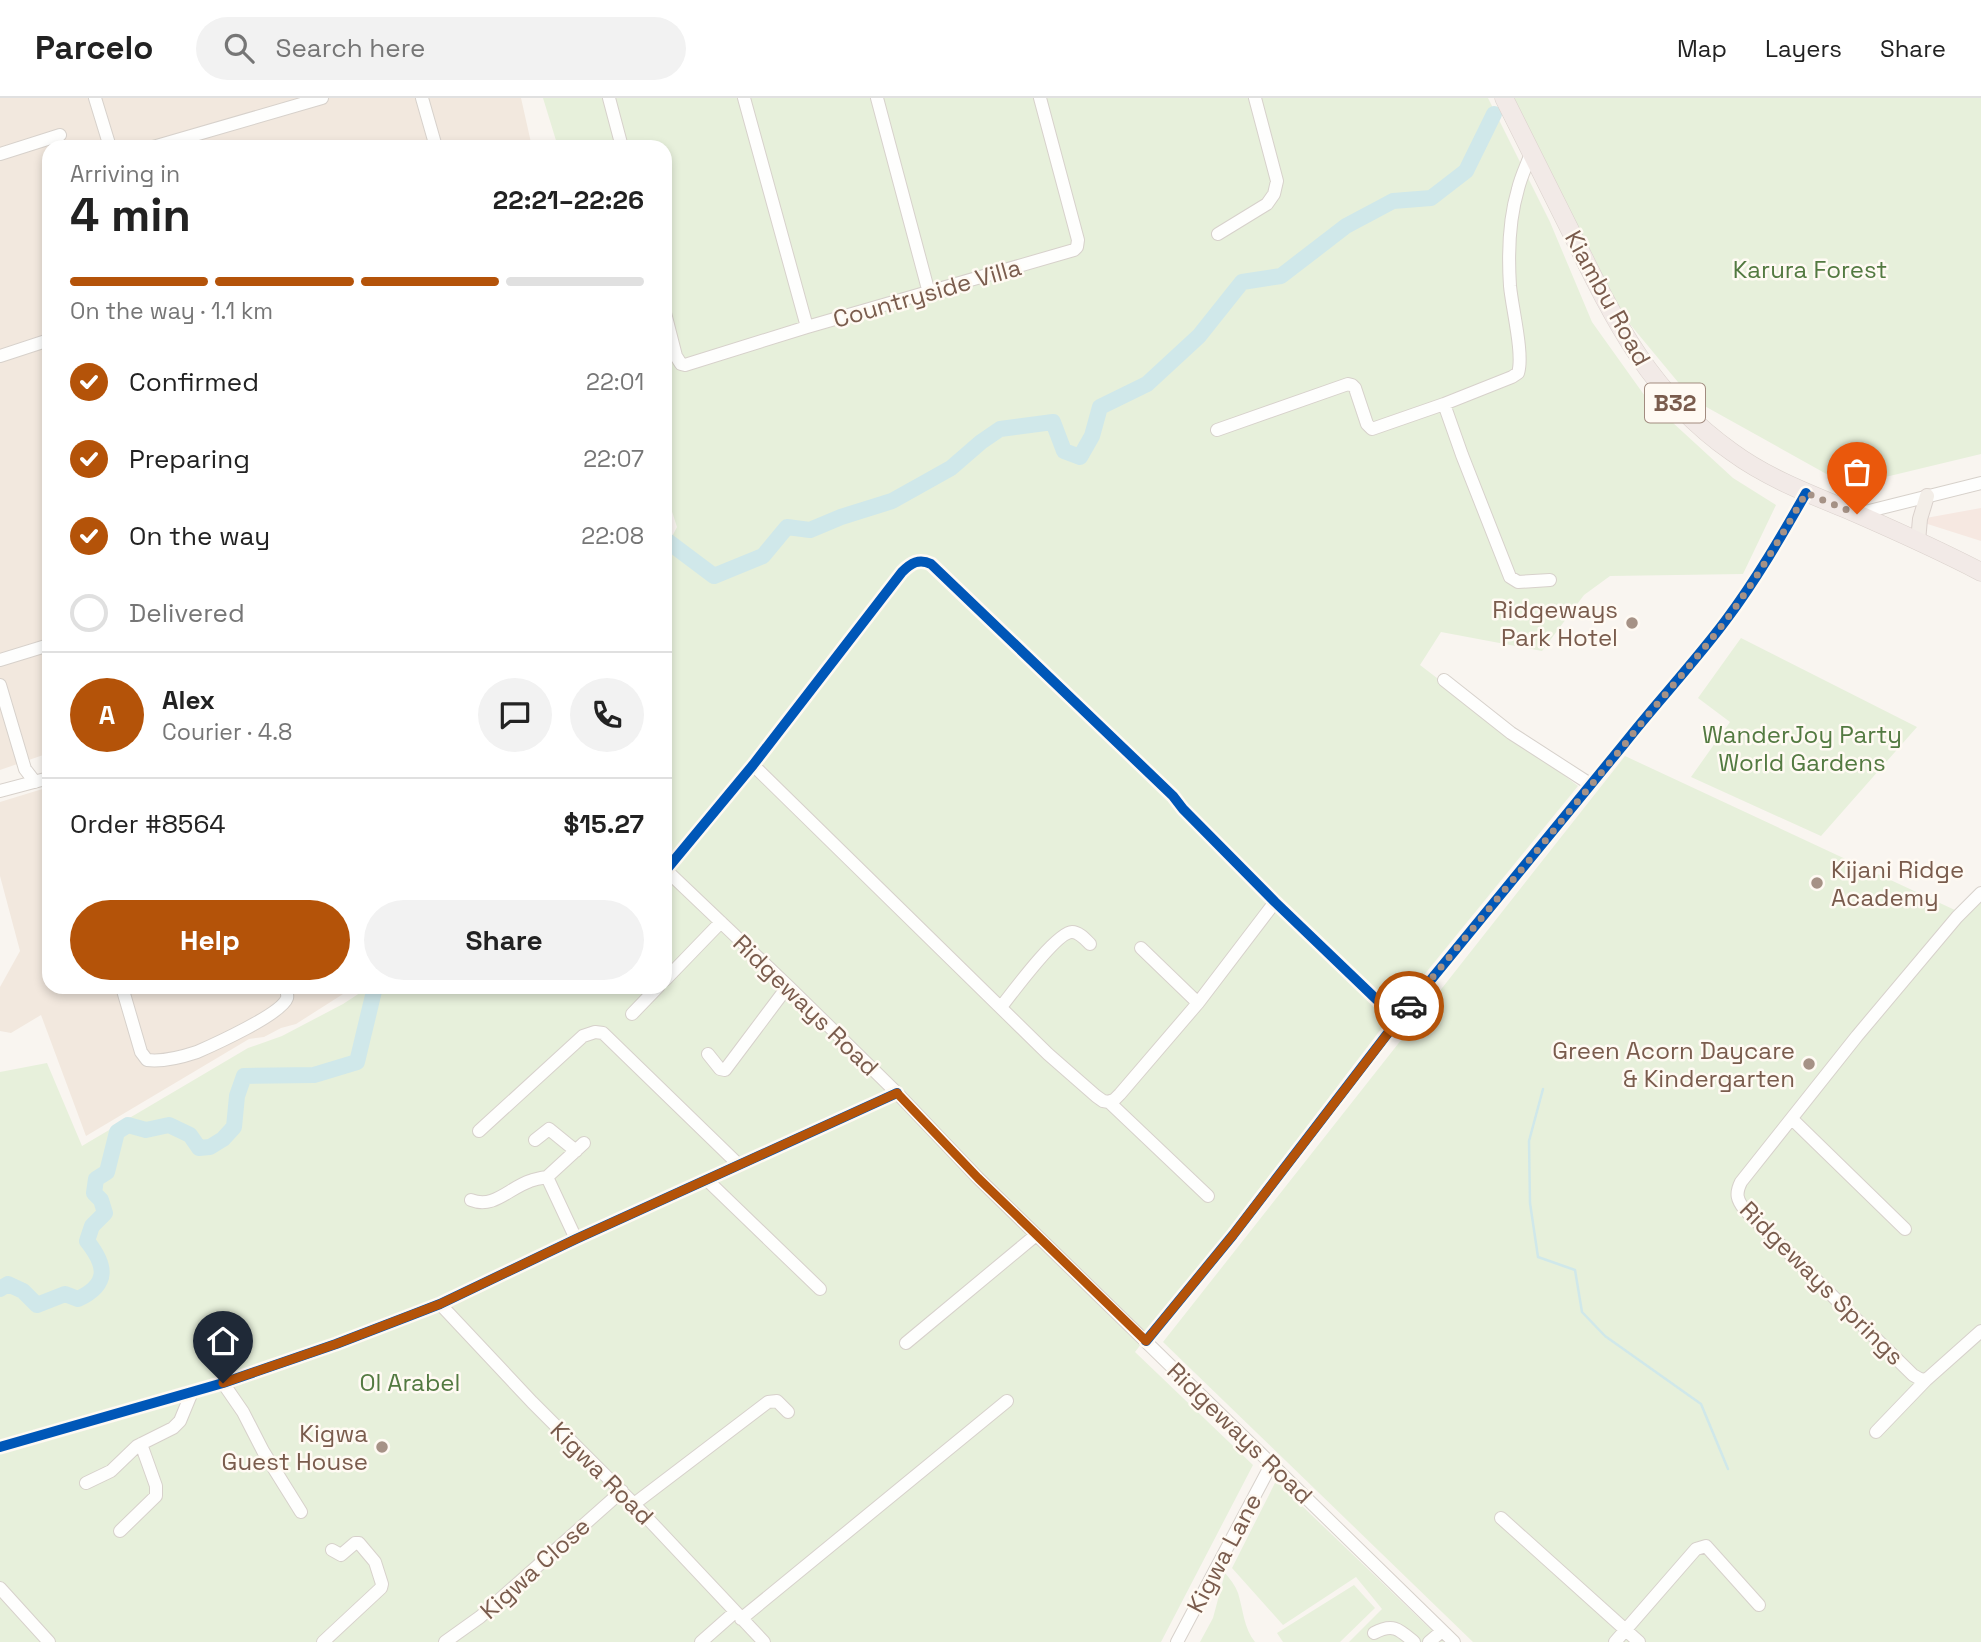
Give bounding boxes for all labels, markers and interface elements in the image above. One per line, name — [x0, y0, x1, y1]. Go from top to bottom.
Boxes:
search box — [196, 17, 686, 80]
text: Parcelo — [35, 27, 154, 69]
icon: search — [220, 29, 258, 67]
text: Search here — [276, 31, 425, 65]
text: Map — [1677, 33, 1727, 64]
text: Layers — [1765, 33, 1842, 64]
text: Share — [1880, 33, 1946, 64]
text: Arriving in — [70, 159, 180, 189]
text: 22:21–22:26 — [493, 183, 644, 217]
text: 4 min — [70, 186, 191, 244]
street label: Kiambu Road — [1558, 225, 1658, 371]
street label: Countryside Villa — [829, 251, 1025, 335]
park label: Karura Forest — [1733, 254, 1887, 285]
text: On the way · 1.1 km — [70, 296, 273, 326]
icon: check — [70, 363, 108, 401]
text: Confirmed — [129, 365, 259, 399]
text: 22:01 — [586, 367, 644, 397]
road number: B32 — [1645, 384, 1705, 422]
icon: check — [70, 440, 108, 478]
text: Preparing — [129, 442, 250, 476]
pin — [1827, 442, 1887, 514]
text: 22:07 — [583, 444, 644, 474]
icon: bag — [1838, 453, 1876, 491]
icon: check — [70, 517, 108, 555]
text: On the way — [129, 519, 270, 553]
text: 22:08 — [581, 521, 644, 551]
place label: Ridgeways Park Hotel — [1492, 594, 1618, 653]
text: Delivered — [129, 596, 245, 630]
marker: Ridgeways Park Hotel — [1624, 615, 1640, 631]
button: chat — [478, 678, 552, 752]
button: phone — [570, 678, 644, 752]
text: Alex — [162, 683, 215, 717]
text: A — [99, 698, 115, 732]
text: Courier · 4.8 — [162, 717, 292, 747]
park label: WanderJoy Party World Gardens — [1702, 719, 1902, 778]
text: Order #8564 — [70, 807, 226, 841]
text: $15.27 — [564, 807, 644, 841]
place label: Kijani Ridge Academy — [1831, 854, 1964, 913]
marker: Kijani Ridge Academy — [1809, 875, 1825, 891]
button: Help — [70, 900, 350, 980]
button: Share — [364, 900, 644, 980]
street label: Ridgeways Road — [727, 928, 885, 1082]
courier — [1374, 971, 1444, 1041]
icon: car — [1390, 987, 1428, 1025]
place label: Green Acorn Daycare & Kindergarten — [1552, 1035, 1795, 1094]
marker: Green Acorn Daycare & Kindergarten — [1801, 1056, 1817, 1072]
street label: Ridgeways Springs — [1733, 1194, 1911, 1372]
pin — [193, 1311, 253, 1383]
icon: home — [204, 1322, 242, 1360]
street label: Ridgeways Road — [1161, 1356, 1319, 1510]
park label: Ol Arabel — [360, 1367, 460, 1398]
street label: Kigwa Road — [544, 1415, 660, 1531]
place label: Kigwa Guest House — [222, 1418, 368, 1477]
marker: Kigwa Guest House — [374, 1439, 390, 1455]
street label: Kigwa Lane — [1180, 1488, 1268, 1618]
street label: Kigwa Close — [473, 1510, 597, 1626]

